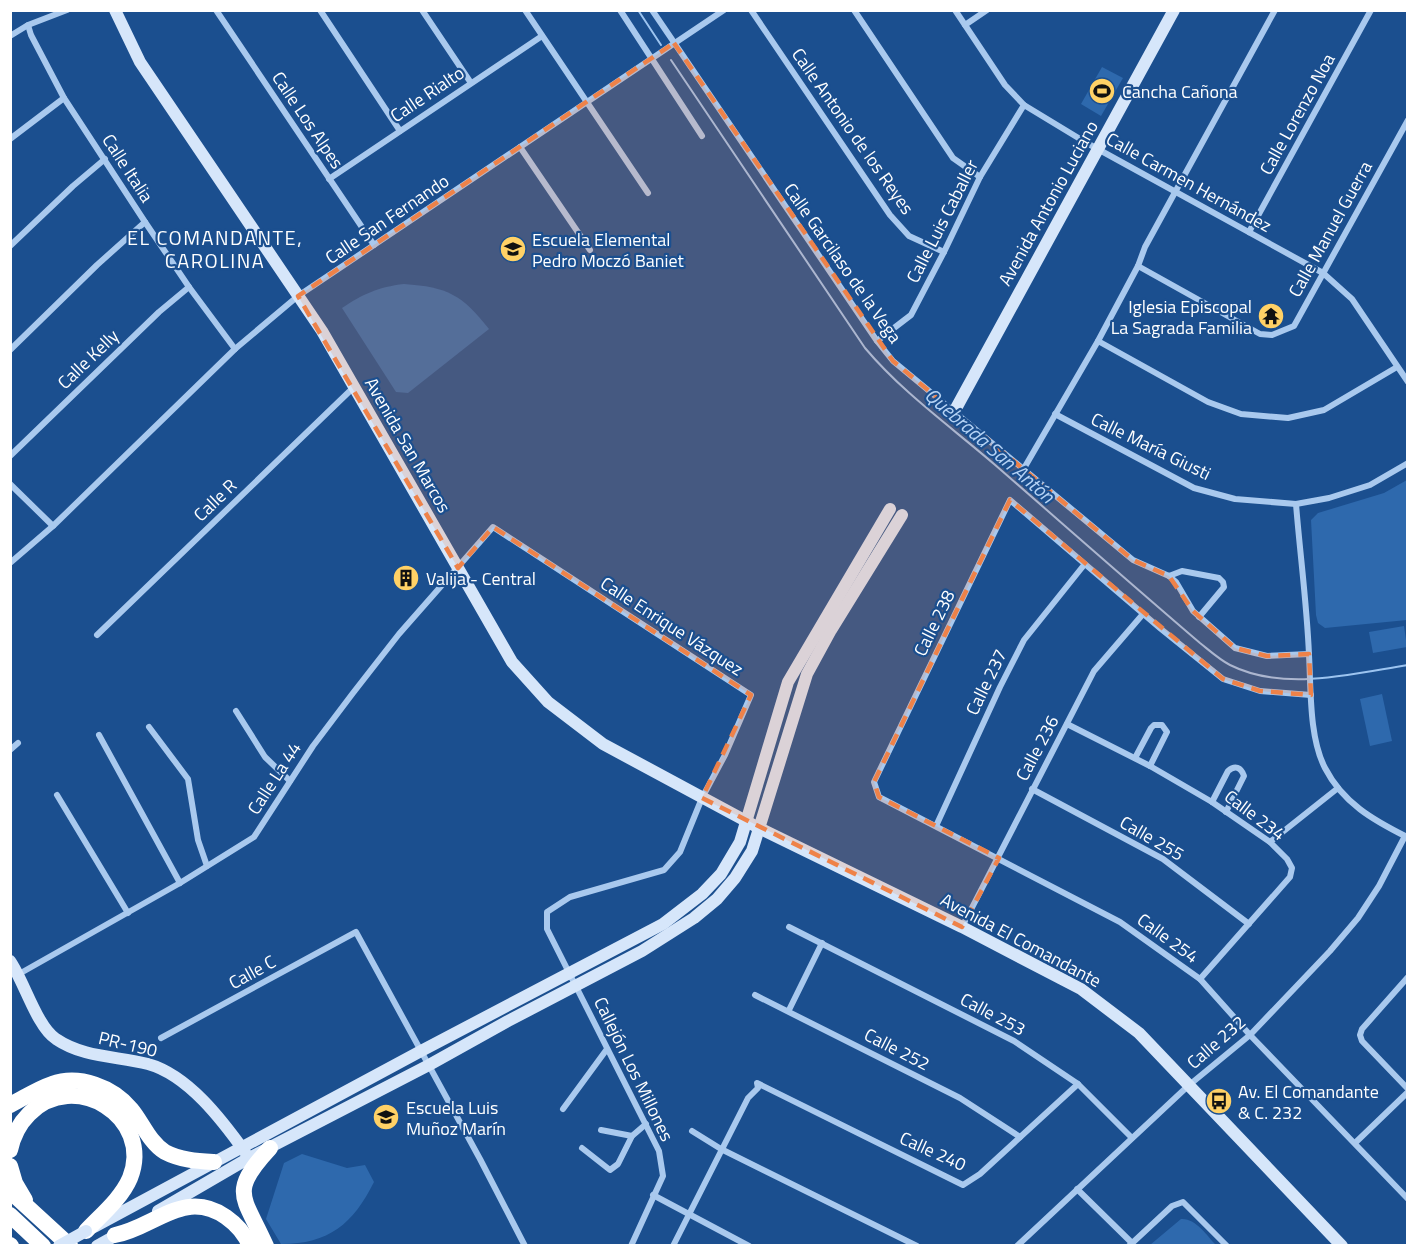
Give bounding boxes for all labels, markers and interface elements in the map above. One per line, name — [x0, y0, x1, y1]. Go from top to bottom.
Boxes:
street label: Calle Antonio de los Reyes — [785, 42, 921, 220]
street label: Calle Lorenzo Noa — [1252, 48, 1342, 180]
street label: Calle Rialto — [385, 59, 469, 129]
street label: Calle Los Alpes — [265, 66, 351, 174]
sports icon: Cancha Cañona — [1087, 76, 1117, 106]
place label: Cancha Cañona — [1122, 78, 1238, 105]
street label: Avenida Antonio Luciano — [991, 115, 1105, 291]
street label: Calle Carmen Hernández — [1101, 125, 1277, 239]
street label: Calle Italia — [96, 128, 160, 208]
street label: Calle Luis Caballer — [899, 155, 985, 287]
street label: Calle Manuel Guerra — [1281, 156, 1379, 302]
street label: Calle San Fernando — [320, 167, 454, 271]
street label: Calle Garcilaso de la Vega — [777, 177, 909, 349]
district label: EL COMANDANTE, CAROLINA — [127, 222, 303, 276]
place label: Escuela Elemental Pedro Moczó Baniet — [532, 226, 684, 274]
school or university icon: Escuela Elemental Pedro Moczó Baniet — [498, 234, 528, 264]
place label: Iglesia Episcopal La Sagrada Familia — [1111, 293, 1252, 341]
temple icon: Iglesia Episcopal La Sagrada Familia — [1256, 301, 1286, 331]
street label: Calle Kelly — [51, 323, 125, 395]
street label: Avenida San Marcos — [358, 372, 458, 518]
water label: Quebrada San Antón — [918, 380, 1063, 511]
street label: Calle María Giusti — [1086, 405, 1216, 487]
street label: Calle R — [187, 472, 243, 528]
building icon: Valija - Central — [391, 563, 421, 593]
place label: Valija - Central — [426, 565, 536, 592]
street label: Calle Enrique Vázquez — [595, 570, 749, 682]
street label: Calle 238 — [906, 585, 962, 661]
street label: Calle 237 — [958, 644, 1014, 720]
street label: Calle 236 — [1009, 711, 1065, 785]
street label: Calle La 44 — [240, 736, 308, 820]
street label: Calle 234 — [1219, 783, 1291, 847]
street label: Calle 255 — [1115, 809, 1189, 867]
street label: Avenida El Comandante — [936, 886, 1106, 994]
street label: Calle 254 — [1132, 906, 1204, 970]
street label: Calle C — [224, 948, 281, 996]
street label: Calle 253 — [956, 986, 1030, 1042]
street label: Callejón Los Millones — [587, 992, 681, 1146]
street label: Calle 232 — [1181, 1009, 1251, 1075]
street label: Calle 252 — [859, 1021, 935, 1077]
street label: PR-190 — [96, 1024, 160, 1064]
place label: Av. El Comandante & C. 232 — [1238, 1078, 1379, 1126]
bus stop icon: Av. El Comandante & C. 232 — [1204, 1086, 1234, 1116]
place label: Escuela Luis Muñoz Marín — [406, 1094, 506, 1142]
school or university icon: Escuela Luis Muñoz Marín — [371, 1102, 401, 1132]
street label: Calle 240 — [895, 1124, 971, 1178]

